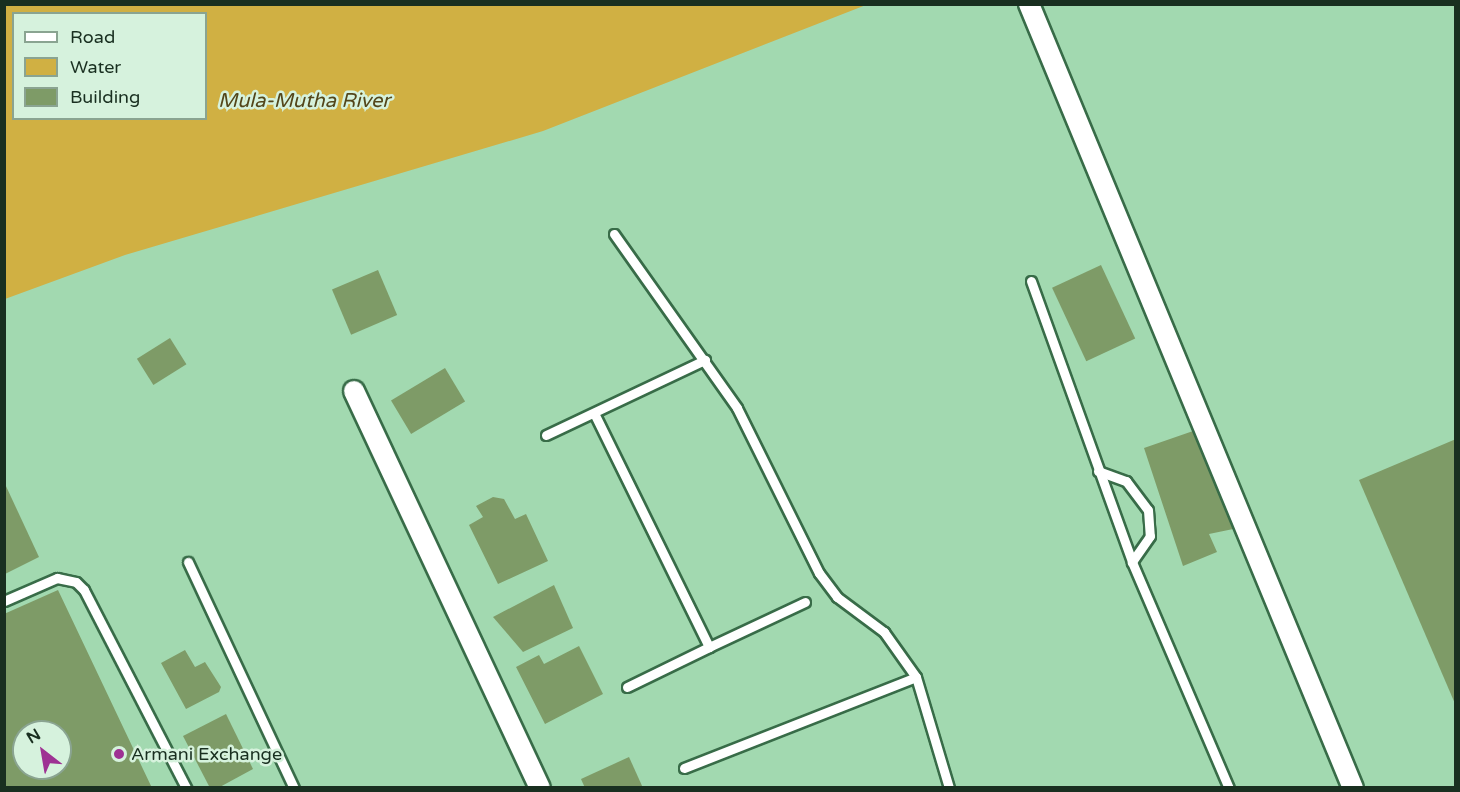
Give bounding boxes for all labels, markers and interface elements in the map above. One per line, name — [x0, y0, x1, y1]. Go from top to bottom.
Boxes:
legend — [12, 12, 207, 120]
text: Road — [70, 26, 115, 48]
text: Water — [70, 56, 121, 78]
text: Building — [70, 86, 140, 108]
water label: Mula-Mutha River — [218, 89, 390, 113]
north arrow — [12, 720, 72, 780]
text: N — [23, 724, 44, 748]
place label: Armani Exchange — [131, 743, 282, 765]
marker: Armani Exchange — [112, 747, 126, 761]

